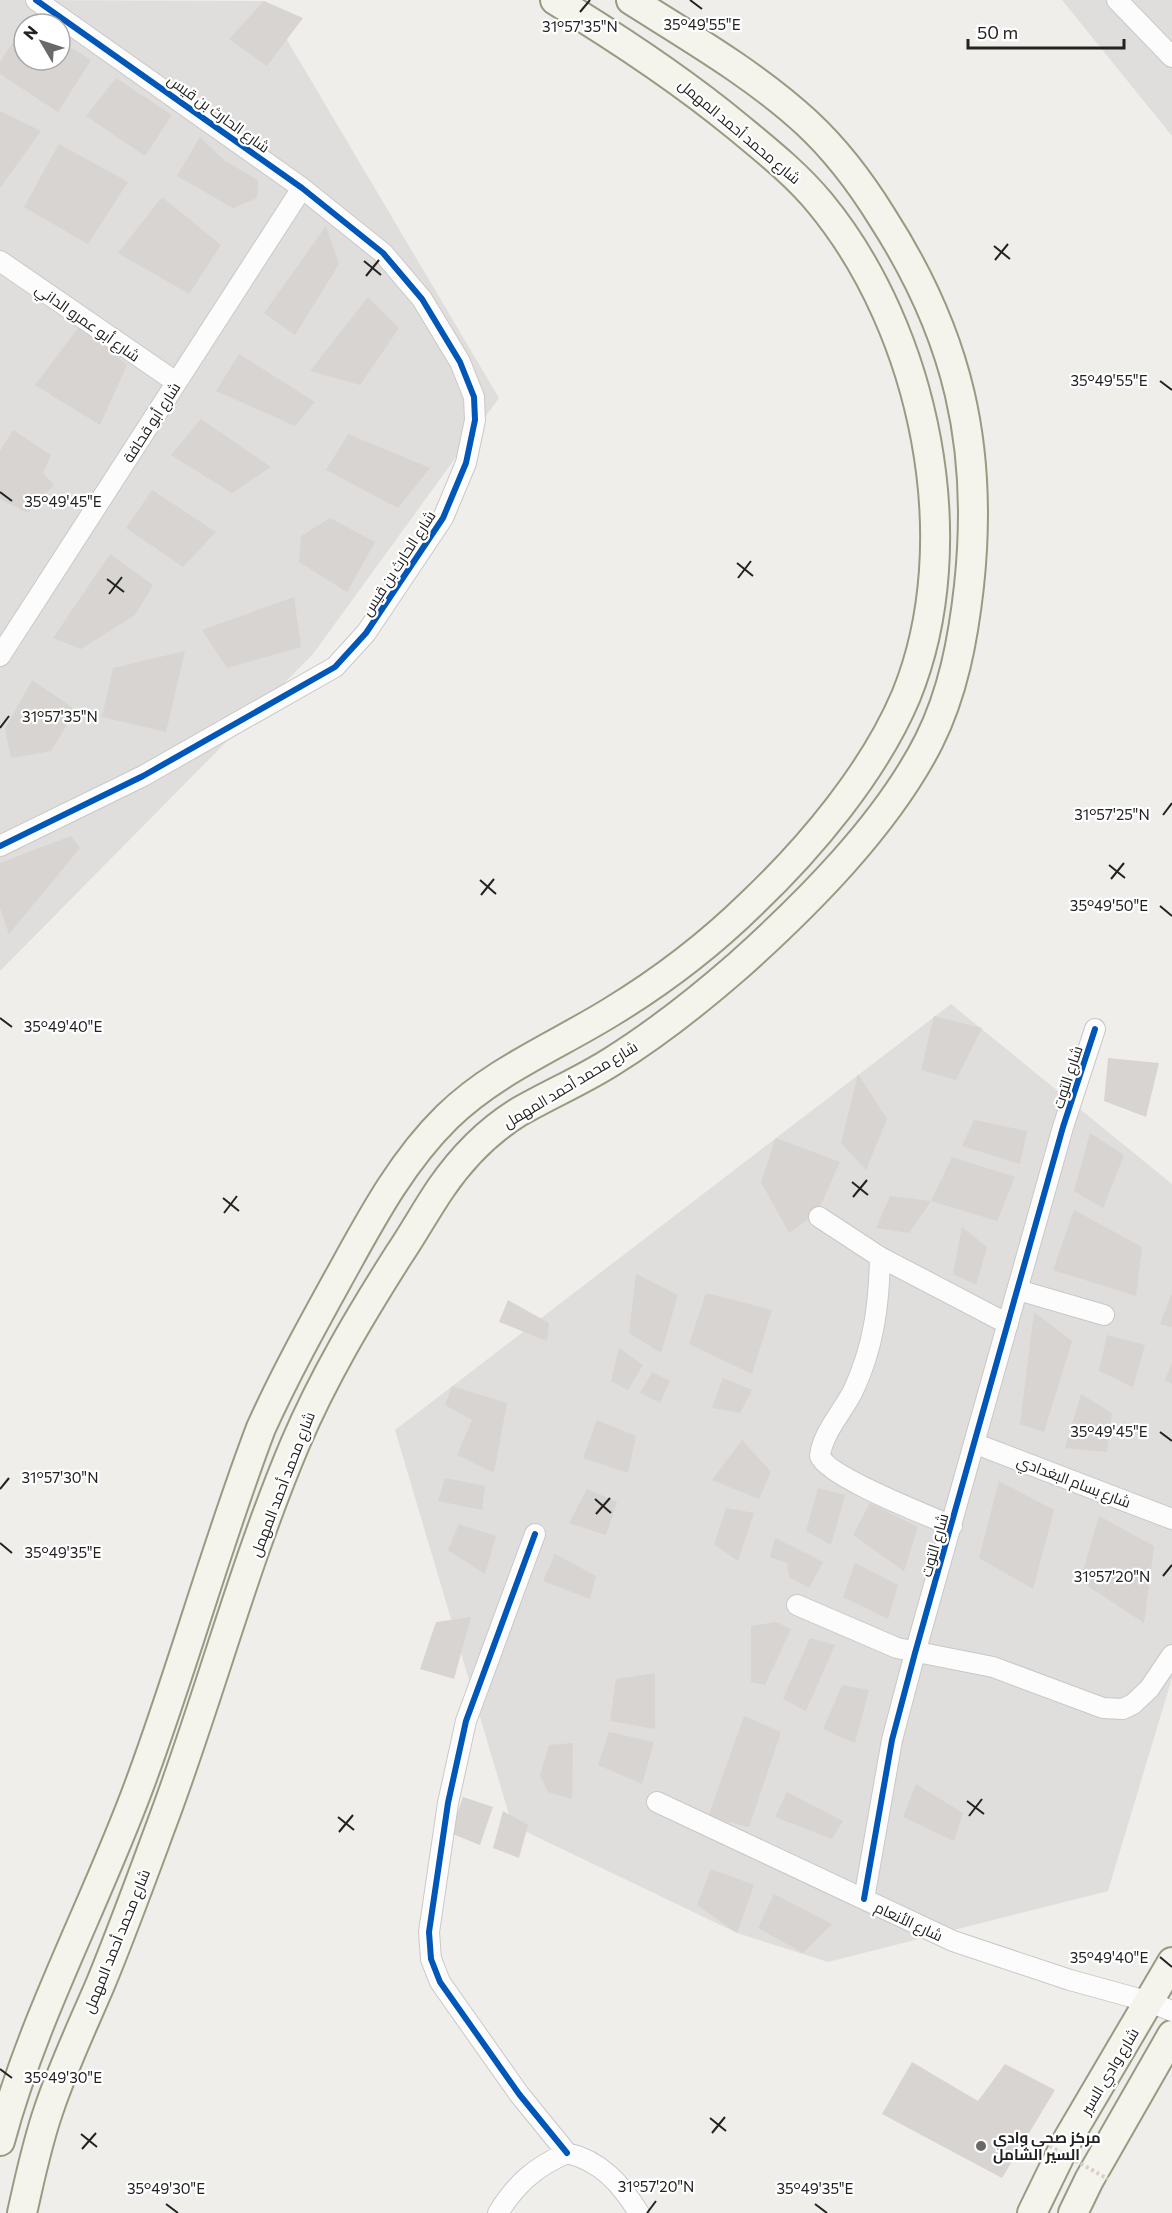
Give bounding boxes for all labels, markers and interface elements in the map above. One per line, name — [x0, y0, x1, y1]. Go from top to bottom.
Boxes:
north arrow — [12, 12, 72, 72]
scale bar — [968, 12, 1124, 50]
text: 35°49'55"E — [663, 15, 741, 33]
text: 31°57'35"N — [542, 17, 618, 35]
text: 50 m — [977, 21, 1018, 43]
text: N — [19, 22, 41, 43]
street label: شارع الحارث بن قيس — [163, 70, 274, 159]
street label: شارع محمد أحمد المهمل — [673, 75, 805, 190]
street label: شارع أبو عمرو الداني — [30, 279, 144, 368]
text: 35°49'55"E — [1070, 371, 1148, 389]
street label: شارع أبو قحافة — [118, 379, 186, 467]
text: 35°49'45"E — [24, 492, 102, 510]
street label: شارع الحارث بن قيس — [357, 507, 441, 621]
text: 31°57'35"N — [22, 707, 98, 725]
text: 31°57'25"N — [1074, 805, 1150, 823]
text: 35°49'50"E — [1070, 896, 1148, 914]
text: 35°49'40"E — [24, 1017, 102, 1035]
street label: شارع محمد أحمد المهمل — [499, 1037, 642, 1134]
street label: شارع التوت — [1048, 1043, 1088, 1112]
street label: شارع محمد أحمد المهمل — [246, 1409, 321, 1560]
text: 35°49'45"E — [1070, 1422, 1148, 1440]
street label: شارع بسام البغدادي — [1013, 1451, 1133, 1515]
text: 31°57'30"N — [22, 1468, 98, 1486]
street label: شارع التوت — [916, 1511, 954, 1580]
text: 35°49'35"E — [24, 1543, 102, 1561]
text: 31°57'20"N — [1074, 1567, 1150, 1585]
street label: شارع محمد أحمد المهمل — [79, 1866, 156, 2017]
street label: شارع الأنعام — [871, 1897, 946, 1947]
text: 35°49'40"E — [1070, 1948, 1148, 1966]
street label: شارع وادي السير — [1076, 2025, 1145, 2120]
text: 35°49'30"E — [24, 2068, 102, 2086]
place label: مركز صحي وادي السير الشامل — [993, 2128, 1101, 2164]
marker: مركز صحي وادي السير الشامل — [974, 2139, 988, 2153]
text: 31°57'20"N — [618, 2177, 694, 2195]
text: 35°49'30"E — [127, 2179, 205, 2197]
text: 35°49'35"E — [776, 2179, 854, 2197]

